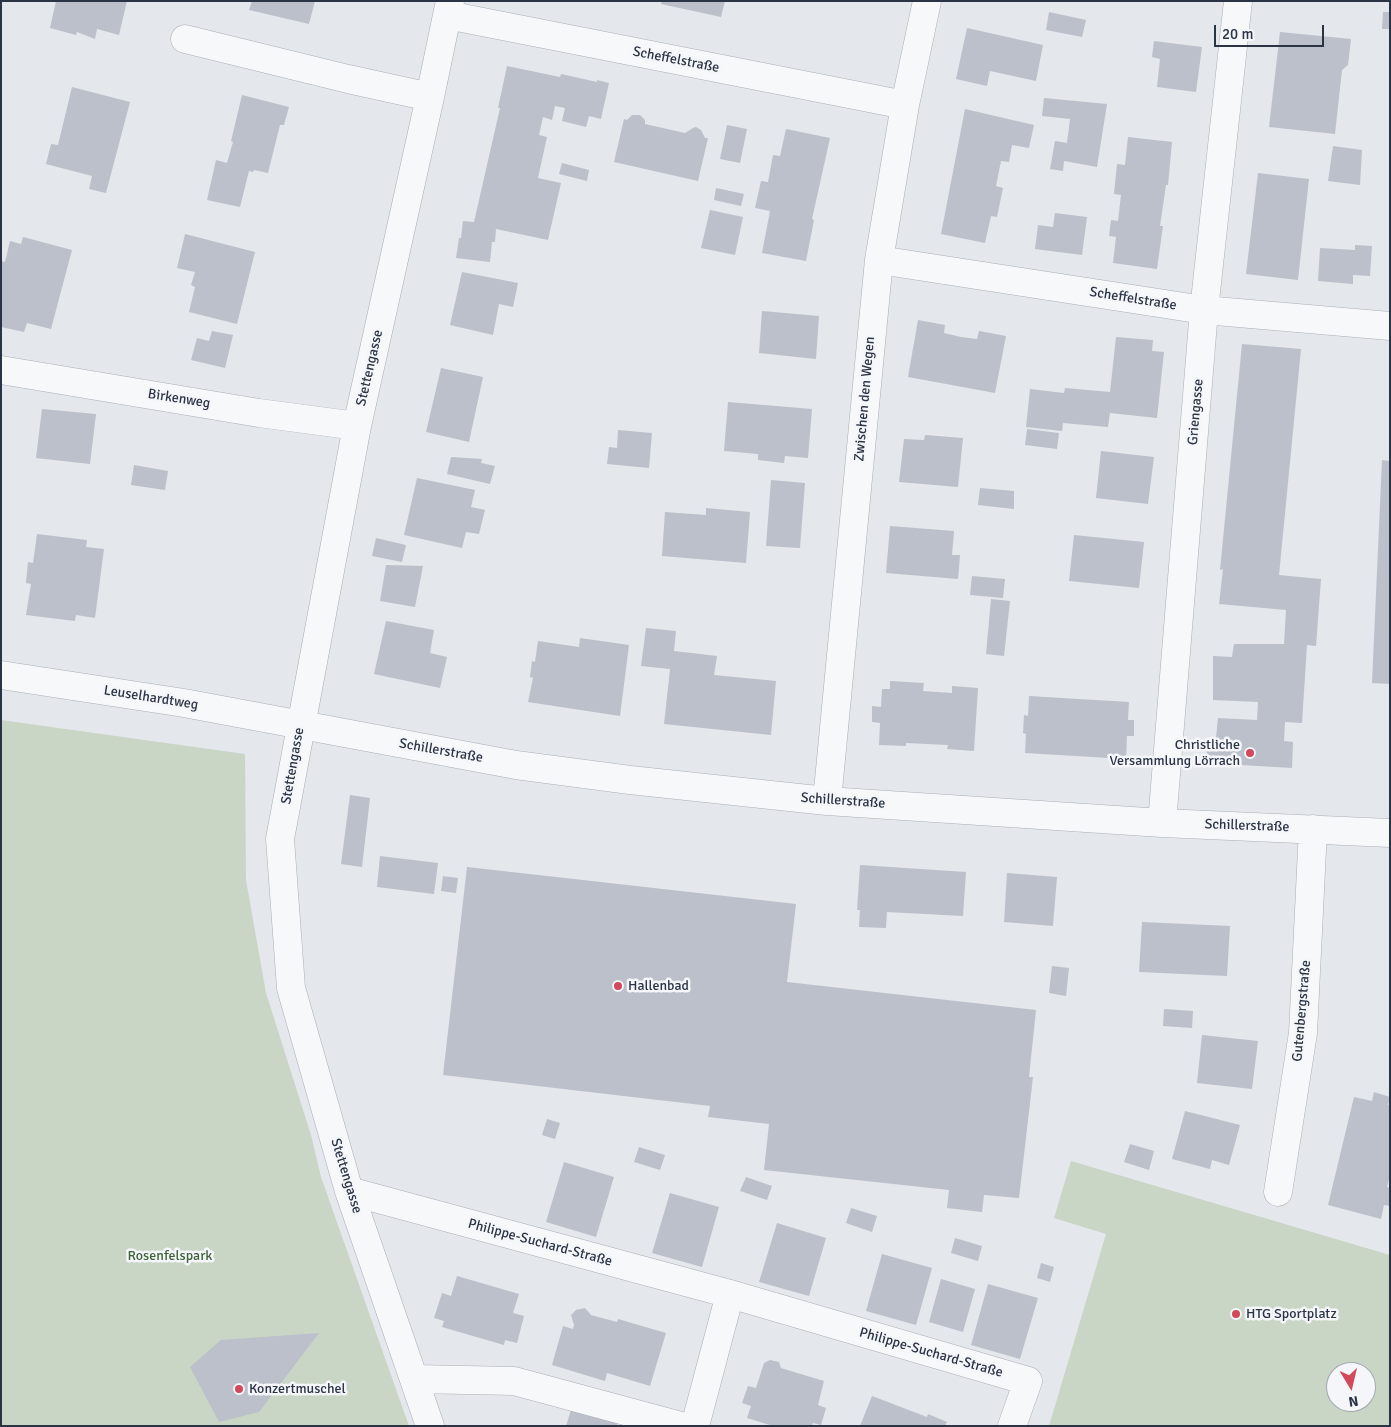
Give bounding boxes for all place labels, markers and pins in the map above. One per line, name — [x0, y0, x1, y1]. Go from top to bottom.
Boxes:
place label: Christliche Versammlung Lörrach — [1110, 737, 1240, 770]
marker: Christliche Versammlung Lörrach — [1244, 747, 1256, 759]
place label: Hallenbad — [628, 978, 689, 994]
marker: Hallenbad — [612, 980, 624, 992]
place label: HTG Sportplatz — [1246, 1306, 1337, 1322]
marker: HTG Sportplatz — [1230, 1308, 1242, 1320]
place label: Konzertmuschel — [249, 1381, 346, 1397]
marker: Konzertmuschel — [233, 1383, 245, 1395]

